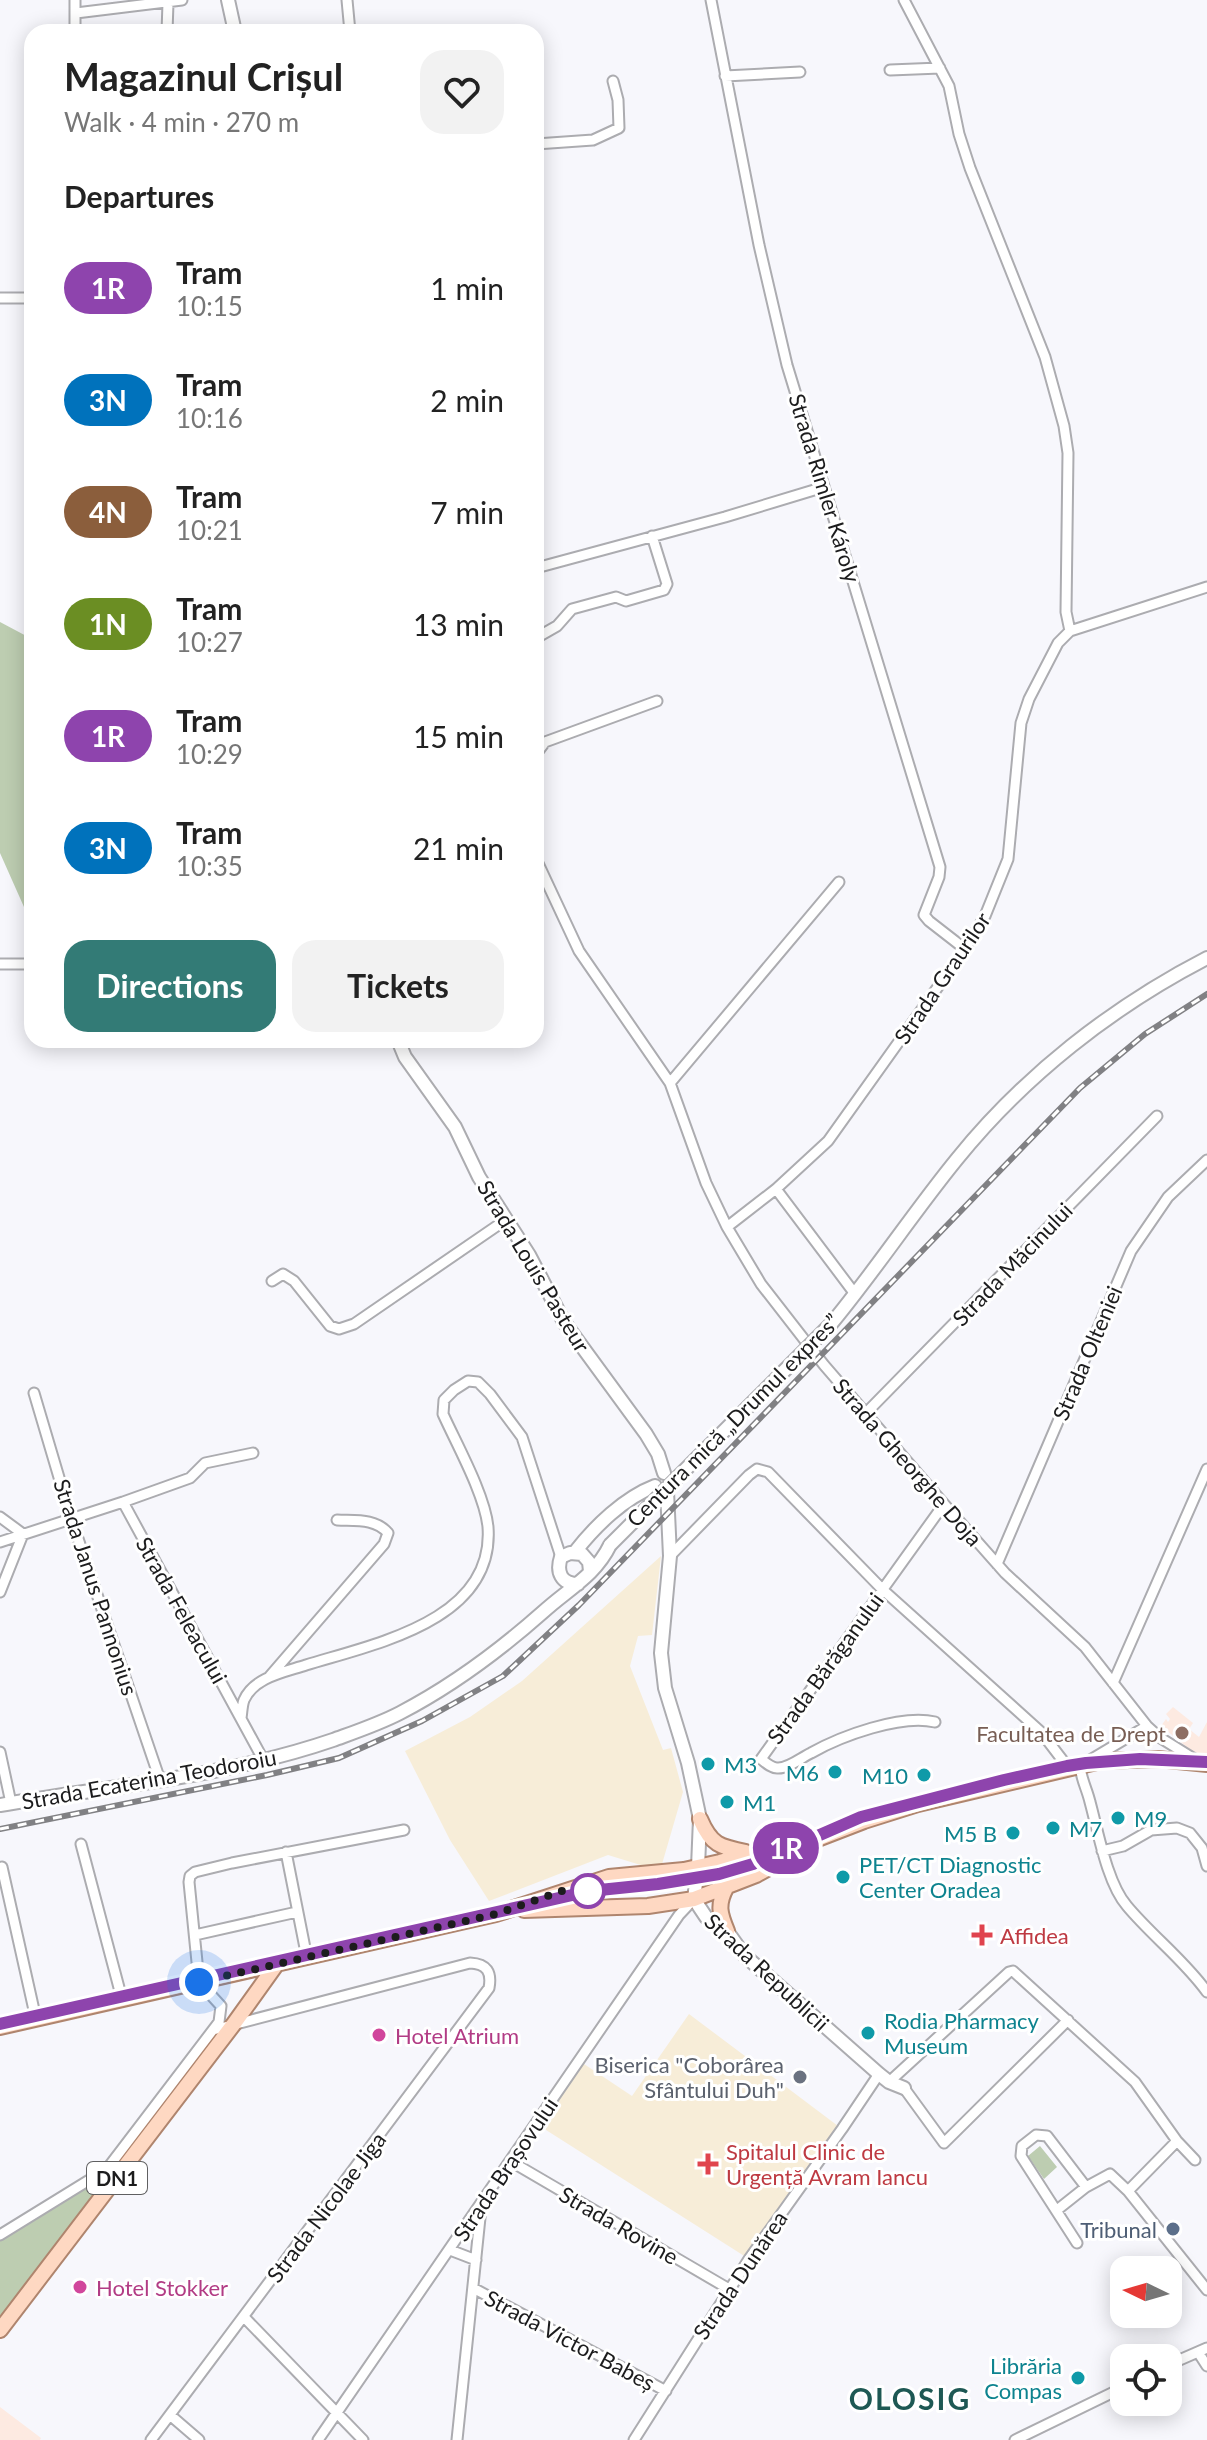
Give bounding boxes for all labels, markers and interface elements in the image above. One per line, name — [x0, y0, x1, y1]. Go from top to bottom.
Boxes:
button: heart — [420, 50, 504, 134]
text: Magazinul Crișul — [64, 53, 343, 99]
text: Walk · 4 min · 270 m — [64, 106, 299, 138]
text: Departures — [64, 178, 214, 214]
text: Tram — [176, 254, 242, 290]
text: 1 min — [430, 270, 504, 306]
text: 1R — [91, 271, 125, 305]
text: 10:15 — [176, 290, 243, 322]
text: Tram — [176, 366, 242, 402]
text: 2 min — [430, 382, 504, 418]
text: 3N — [89, 383, 127, 417]
street label: Strada Rimler Károly — [783, 390, 867, 586]
text: 10:16 — [176, 402, 243, 434]
text: Tram — [176, 478, 242, 514]
text: 7 min — [430, 494, 504, 530]
text: 4N — [89, 495, 127, 529]
text: 10:21 — [176, 514, 243, 546]
text: Tram — [176, 590, 242, 626]
text: 13 min — [413, 606, 504, 642]
text: 1N — [89, 607, 127, 641]
text: 10:27 — [176, 626, 243, 658]
text: Tram — [176, 702, 242, 738]
text: 15 min — [413, 718, 504, 754]
text: 1R — [91, 719, 125, 753]
text: 10:29 — [176, 738, 243, 770]
text: Tram — [176, 814, 242, 850]
text: 21 min — [413, 830, 504, 866]
text: 3N — [89, 831, 127, 865]
text: 10:35 — [176, 850, 243, 882]
street label: Strada Graurilor — [888, 907, 996, 1049]
button: Directions — [64, 940, 276, 1032]
button: Tickets — [292, 940, 504, 1032]
street label: Strada Louis Pasteur — [472, 1175, 596, 1357]
street label: Strada Măcinului — [946, 1197, 1078, 1331]
street label: Strada Olteniei — [1047, 1282, 1127, 1424]
street label: Centura mică „Drumul expres” — [621, 1308, 845, 1532]
street label: Strada Gheorghe Doja — [828, 1373, 988, 1551]
street label: Strada Janus Pannonius — [48, 1475, 144, 1699]
street label: Strada Feleacului — [131, 1532, 233, 1688]
street label: Strada Bărăganului — [761, 1587, 889, 1749]
place label: Facultatea de Drept — [976, 1720, 1166, 1747]
marker: Facultatea de Drept — [1173, 1724, 1191, 1742]
street label: Strada Ecaterina Teodoroiu — [20, 1743, 278, 1815]
place label: M3 — [724, 1751, 757, 1778]
marker: M3 — [699, 1755, 717, 1773]
place label: M6 — [786, 1759, 819, 1786]
place label: M10 — [862, 1762, 908, 1789]
marker: M6 — [826, 1763, 844, 1781]
marker: M10 — [915, 1766, 933, 1784]
place label: M1 — [743, 1789, 776, 1816]
marker: M1 — [718, 1793, 736, 1811]
place label: M9 — [1134, 1805, 1167, 1832]
marker: M9 — [1109, 1809, 1127, 1827]
place label: M7 — [1069, 1815, 1102, 1842]
marker: M7 — [1044, 1819, 1062, 1837]
place label: M5 B — [944, 1820, 997, 1847]
line badge: 1R — [750, 1822, 822, 1874]
marker: M5 B — [1004, 1824, 1022, 1842]
text: 1R — [769, 1831, 803, 1865]
place label: PET/CT Diagnostic Center Oradea — [859, 1851, 1041, 1903]
marker: PET/CT Diagnostic Center Oradea — [834, 1868, 852, 1886]
unlabelled marker — [571, 1874, 605, 1908]
street label: Strada Republicii — [699, 1908, 835, 2036]
place label: Affidea — [1000, 1922, 1069, 1949]
marker: Affidea — [971, 1924, 993, 1946]
your location — [179, 1962, 219, 2002]
place label: Rodia Pharmacy Museum — [884, 2007, 1040, 2059]
place label: Hotel Atrium — [395, 2022, 519, 2049]
marker: Rodia Pharmacy Museum — [859, 2024, 877, 2042]
marker: Hotel Atrium — [370, 2026, 388, 2044]
place label: Biserica "Coborârea Sfântului Duh" — [594, 2051, 784, 2103]
marker: Biserica "Coborârea Sfântului Duh" — [791, 2068, 809, 2086]
street label: Strada Brașovului — [447, 2092, 563, 2246]
street label: Strada Nicolae Jiga — [261, 2127, 391, 2287]
place label: Spitalul Clinic de Urgență Avram Iancu — [726, 2138, 928, 2190]
marker: Spitalul Clinic de Urgență Avram Iancu — [697, 2153, 719, 2175]
road number: DN1 — [87, 2162, 147, 2194]
street label: Strada Rovine — [555, 2180, 683, 2270]
street label: Strada Dunărea — [687, 2206, 793, 2344]
place label: Tribunal — [1080, 2216, 1157, 2243]
marker: Tribunal — [1164, 2220, 1182, 2238]
north arrow — [1110, 2256, 1182, 2328]
map controls — [1110, 2256, 1182, 2416]
place label: Hotel Stokker — [96, 2274, 228, 2301]
marker: Hotel Stokker — [71, 2278, 89, 2296]
street label: Strada Victor Babeș — [480, 2284, 660, 2396]
button: locate — [1110, 2344, 1182, 2416]
place label: Librăria Compas — [984, 2352, 1062, 2404]
marker: Librăria Compas — [1069, 2369, 1087, 2387]
district label: OLOSIG — [849, 2380, 971, 2416]

